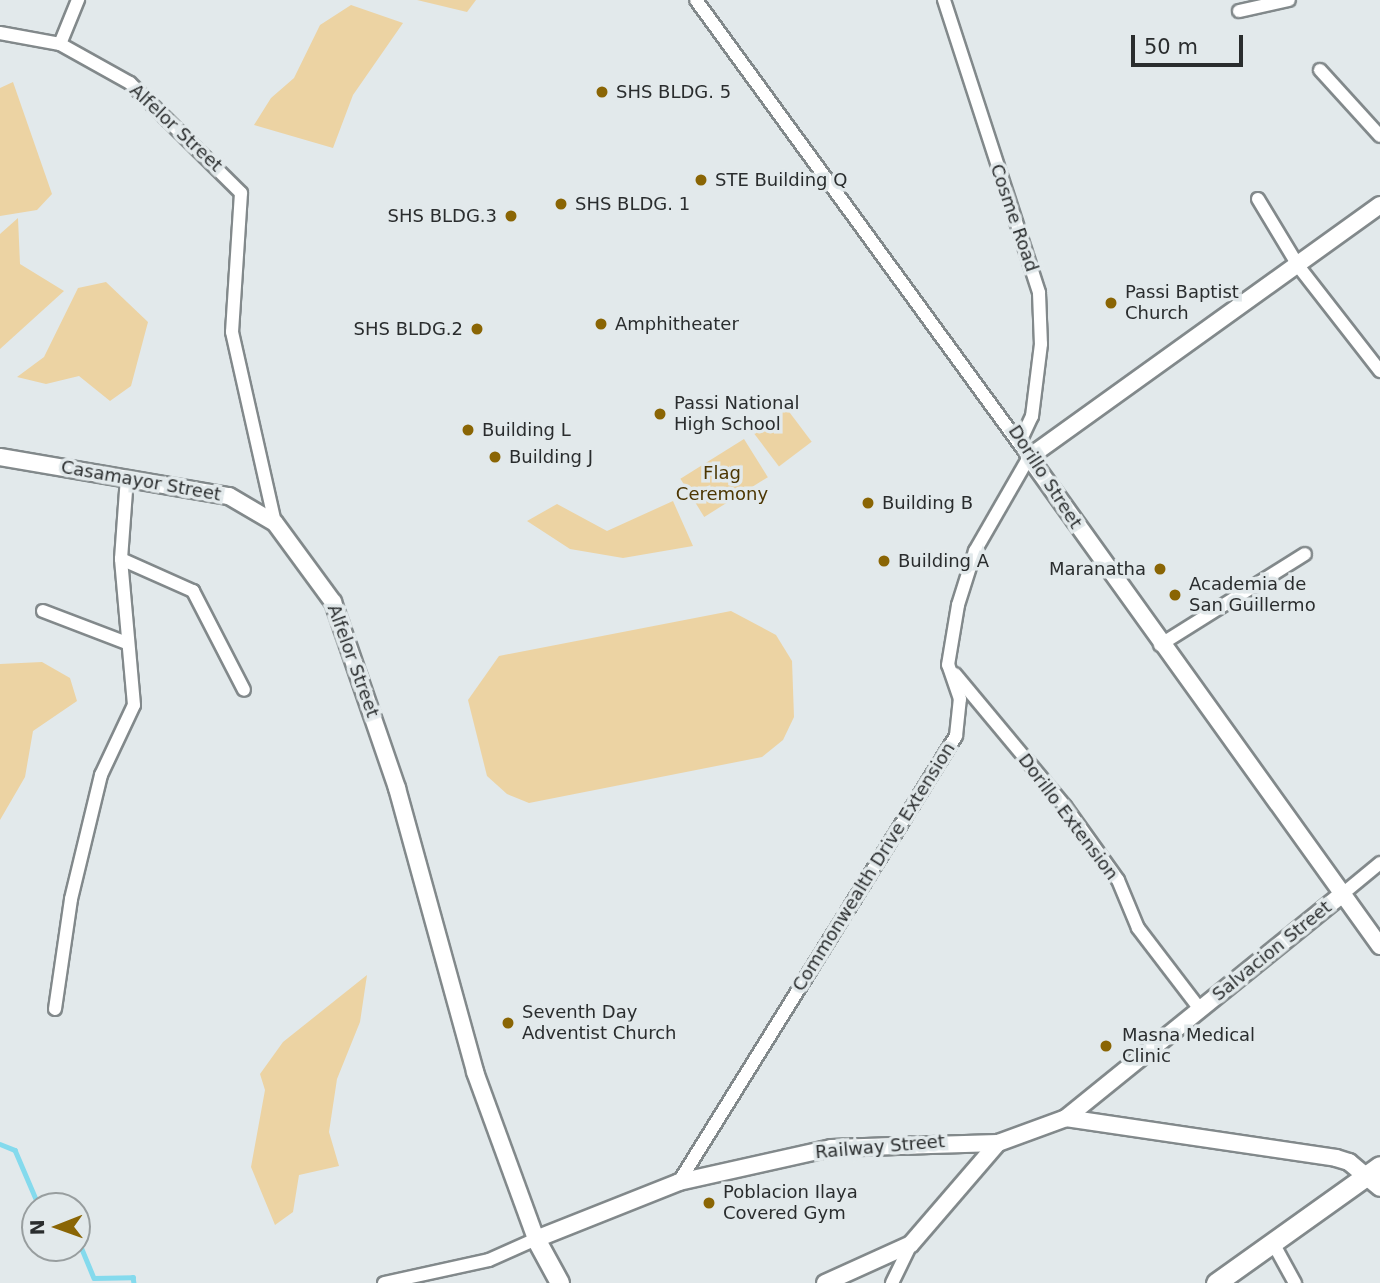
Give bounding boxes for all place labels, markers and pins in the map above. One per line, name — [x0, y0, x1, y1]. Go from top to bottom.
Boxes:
place label: SHS BLDG. 5 — [616, 81, 731, 103]
marker: SHS BLDG. 5 — [594, 84, 610, 100]
place label: STE Building Q — [715, 169, 847, 191]
marker: STE Building Q — [693, 172, 709, 188]
place label: SHS BLDG. 1 — [575, 193, 690, 215]
marker: SHS BLDG. 1 — [553, 196, 569, 212]
place label: SHS BLDG.3 — [388, 205, 497, 227]
marker: SHS BLDG.3 — [503, 208, 519, 224]
place label: Passi Baptist Church — [1125, 282, 1239, 324]
marker: Passi Baptist Church — [1103, 295, 1119, 311]
place label: Amphitheater — [615, 313, 739, 335]
marker: Amphitheater — [593, 316, 609, 332]
place label: SHS BLDG.2 — [354, 318, 463, 340]
marker: SHS BLDG.2 — [469, 321, 485, 337]
place label: Passi National High School — [674, 393, 800, 436]
marker: Passi National High School — [652, 406, 668, 422]
place label: Building L — [482, 419, 571, 441]
marker: Building L — [460, 422, 476, 438]
place label: Building J — [509, 446, 593, 468]
marker: Building J — [487, 449, 503, 465]
place label: Building B — [882, 492, 973, 514]
marker: Building B — [860, 495, 876, 511]
place label: Building A — [898, 550, 989, 572]
marker: Building A — [876, 553, 892, 569]
place label: Maranatha — [1049, 558, 1146, 580]
marker: Maranatha — [1152, 561, 1168, 577]
place label: Academia de San Guillermo — [1189, 574, 1316, 616]
marker: Academia de San Guillermo — [1167, 587, 1183, 603]
place label: Seventh Day Adventist Church — [522, 1002, 676, 1044]
marker: Seventh Day Adventist Church — [500, 1015, 516, 1031]
place label: Masna Medical Clinic — [1122, 1025, 1255, 1068]
marker: Masna Medical Clinic — [1096, 1036, 1116, 1056]
place label: Poblacion Ilaya Covered Gym — [723, 1182, 858, 1224]
marker: Poblacion Ilaya Covered Gym — [701, 1195, 717, 1211]

